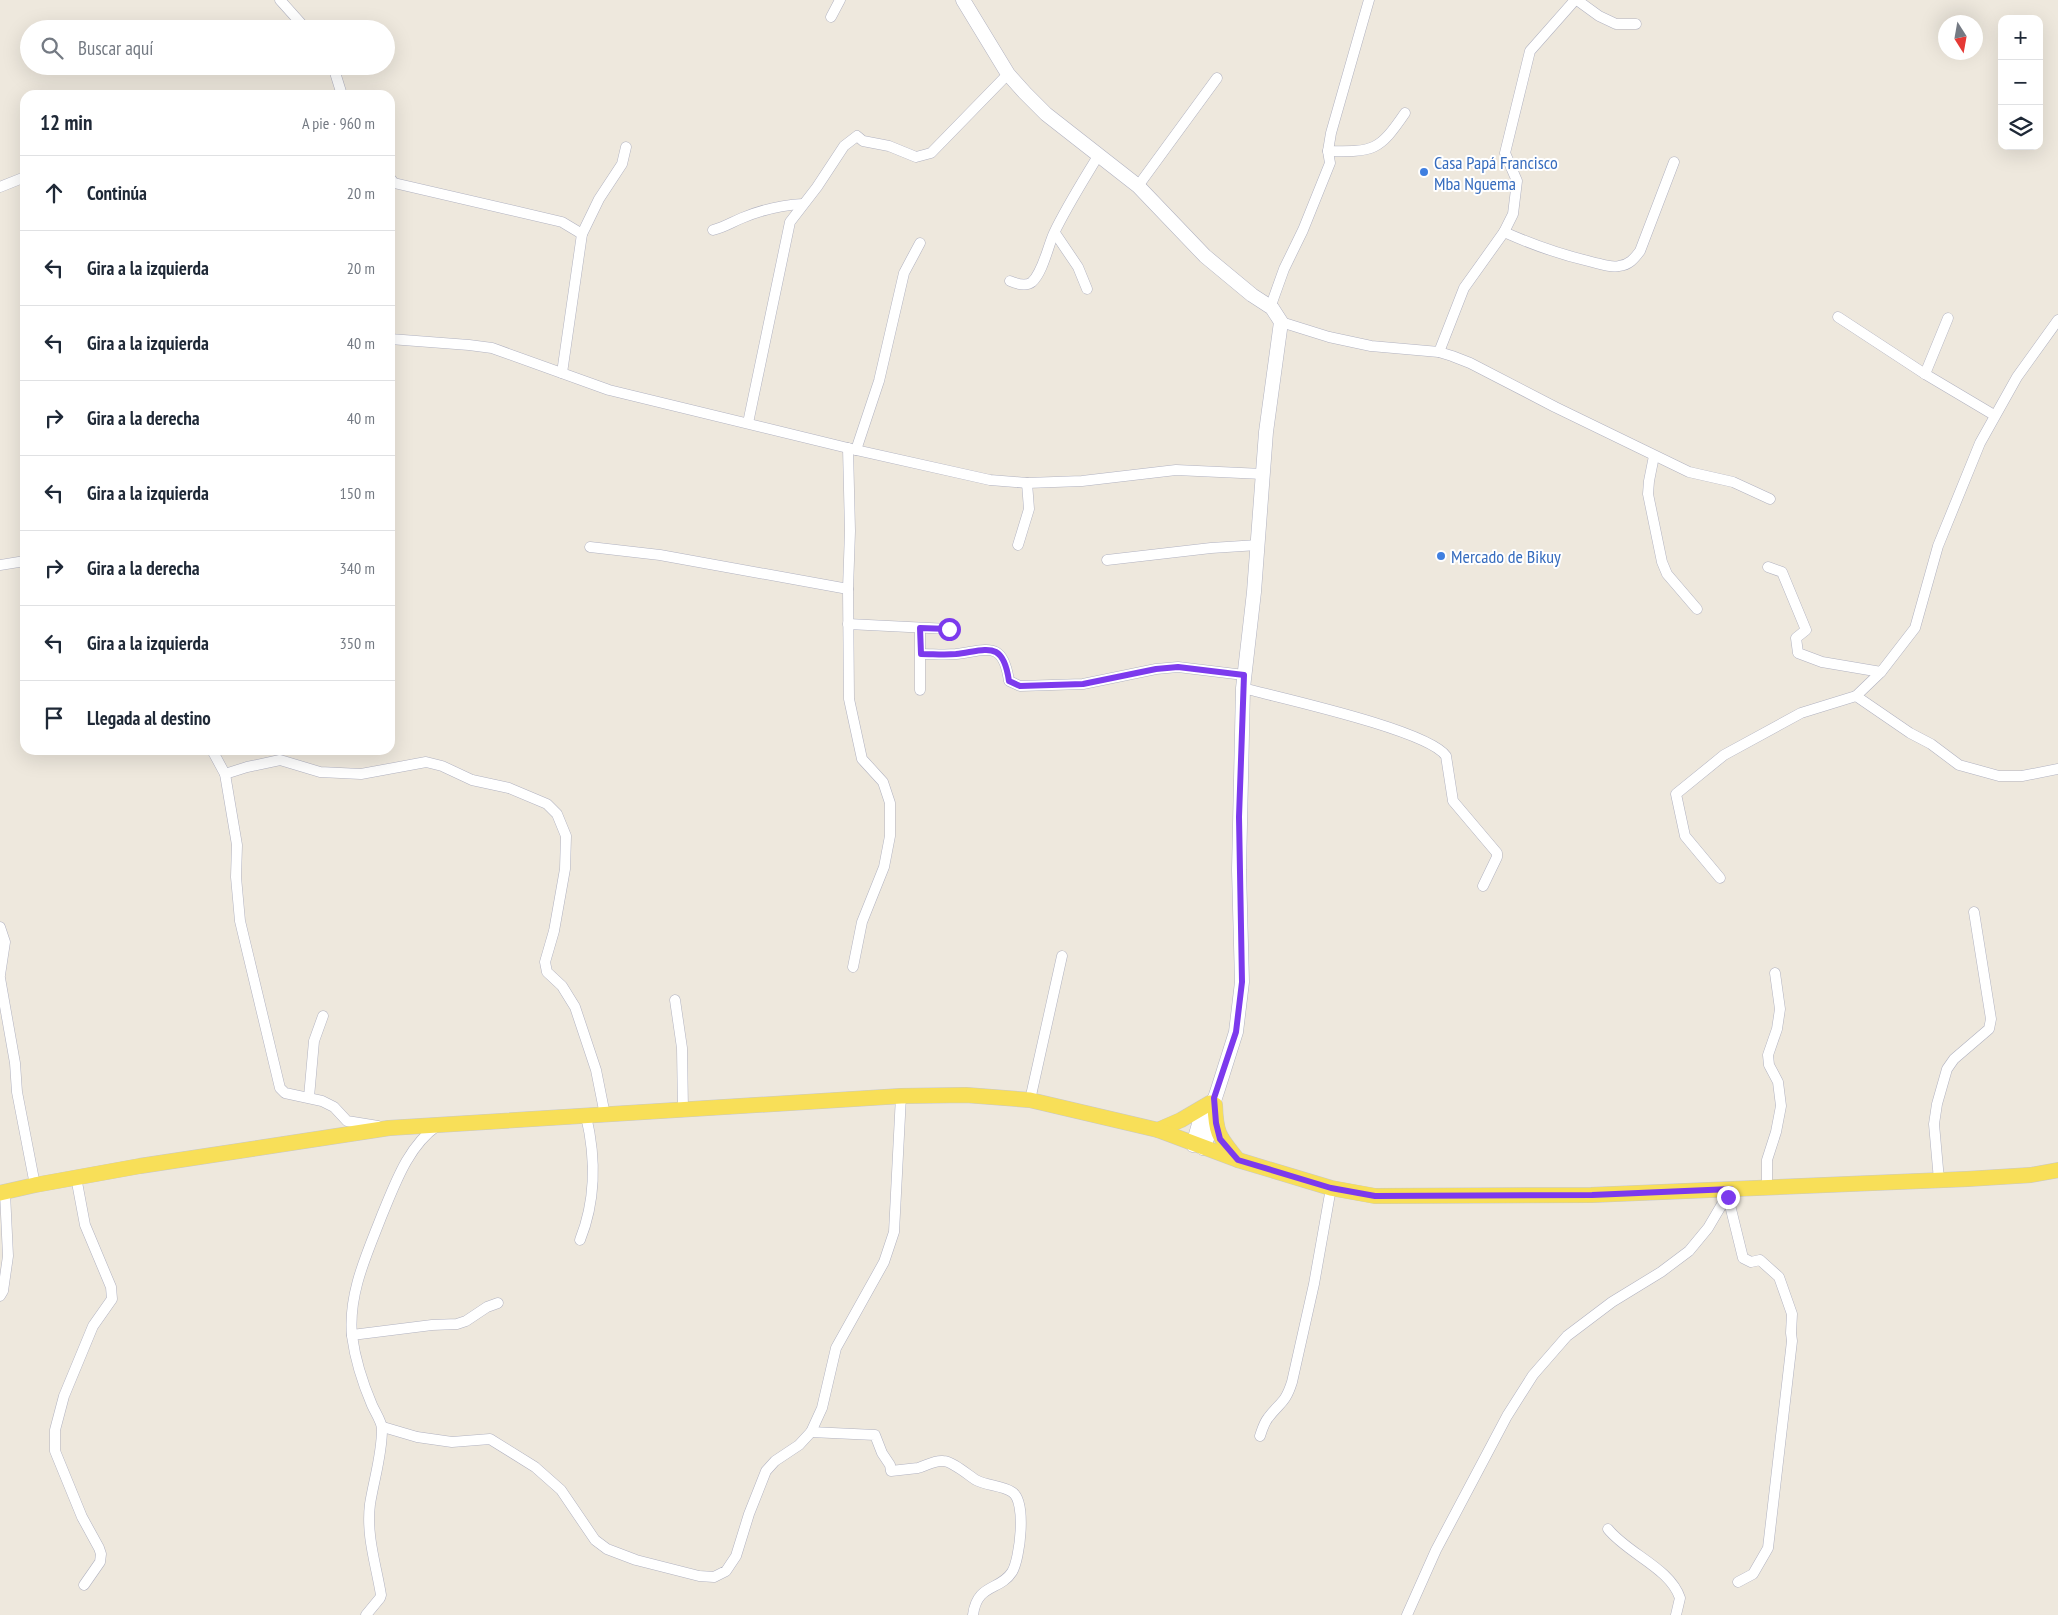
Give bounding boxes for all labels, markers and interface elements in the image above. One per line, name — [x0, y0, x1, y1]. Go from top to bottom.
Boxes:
north arrow — [1938, 15, 1983, 60]
map controls — [1998, 15, 2043, 150]
button: + — [1998, 15, 2043, 60]
search box — [20, 20, 395, 75]
icon: search — [38, 34, 66, 62]
text: Buscar aquí — [78, 36, 153, 60]
button: − — [1998, 60, 2043, 105]
button: layers — [1998, 105, 2043, 150]
text: 12 min — [40, 109, 92, 136]
text: A pie · 960 m — [302, 113, 375, 133]
place label: Casa Papá Francisco Mba Nguema — [1434, 151, 1558, 195]
marker: Casa Papá Francisco Mba Nguema — [1418, 166, 1430, 178]
icon: ahead — [40, 179, 68, 207]
text: Continúa — [87, 181, 147, 205]
text: 20 m — [347, 183, 375, 203]
icon: left — [40, 254, 68, 282]
text: Gira a la izquierda — [87, 256, 209, 280]
text: 20 m — [347, 258, 375, 278]
icon: left — [40, 329, 68, 357]
text: Gira a la izquierda — [87, 331, 209, 355]
text: 40 m — [347, 333, 375, 353]
icon: right — [40, 404, 68, 432]
text: Gira a la derecha — [87, 406, 200, 430]
text: 40 m — [347, 408, 375, 428]
icon: left — [40, 479, 68, 507]
text: Gira a la izquierda — [87, 481, 209, 505]
text: 150 m — [340, 483, 375, 503]
place label: Mercado de Bikuy — [1451, 545, 1561, 568]
marker: Mercado de Bikuy — [1435, 550, 1447, 562]
icon: right — [40, 554, 68, 582]
text: Gira a la derecha — [87, 556, 200, 580]
text: 340 m — [340, 558, 375, 578]
route start — [938, 618, 961, 641]
icon: left — [40, 629, 68, 657]
text: Gira a la izquierda — [87, 631, 209, 655]
text: 350 m — [340, 633, 375, 653]
icon: arrive — [40, 704, 68, 732]
text: Llegada al destino — [87, 706, 211, 730]
route end — [1717, 1186, 1740, 1209]

